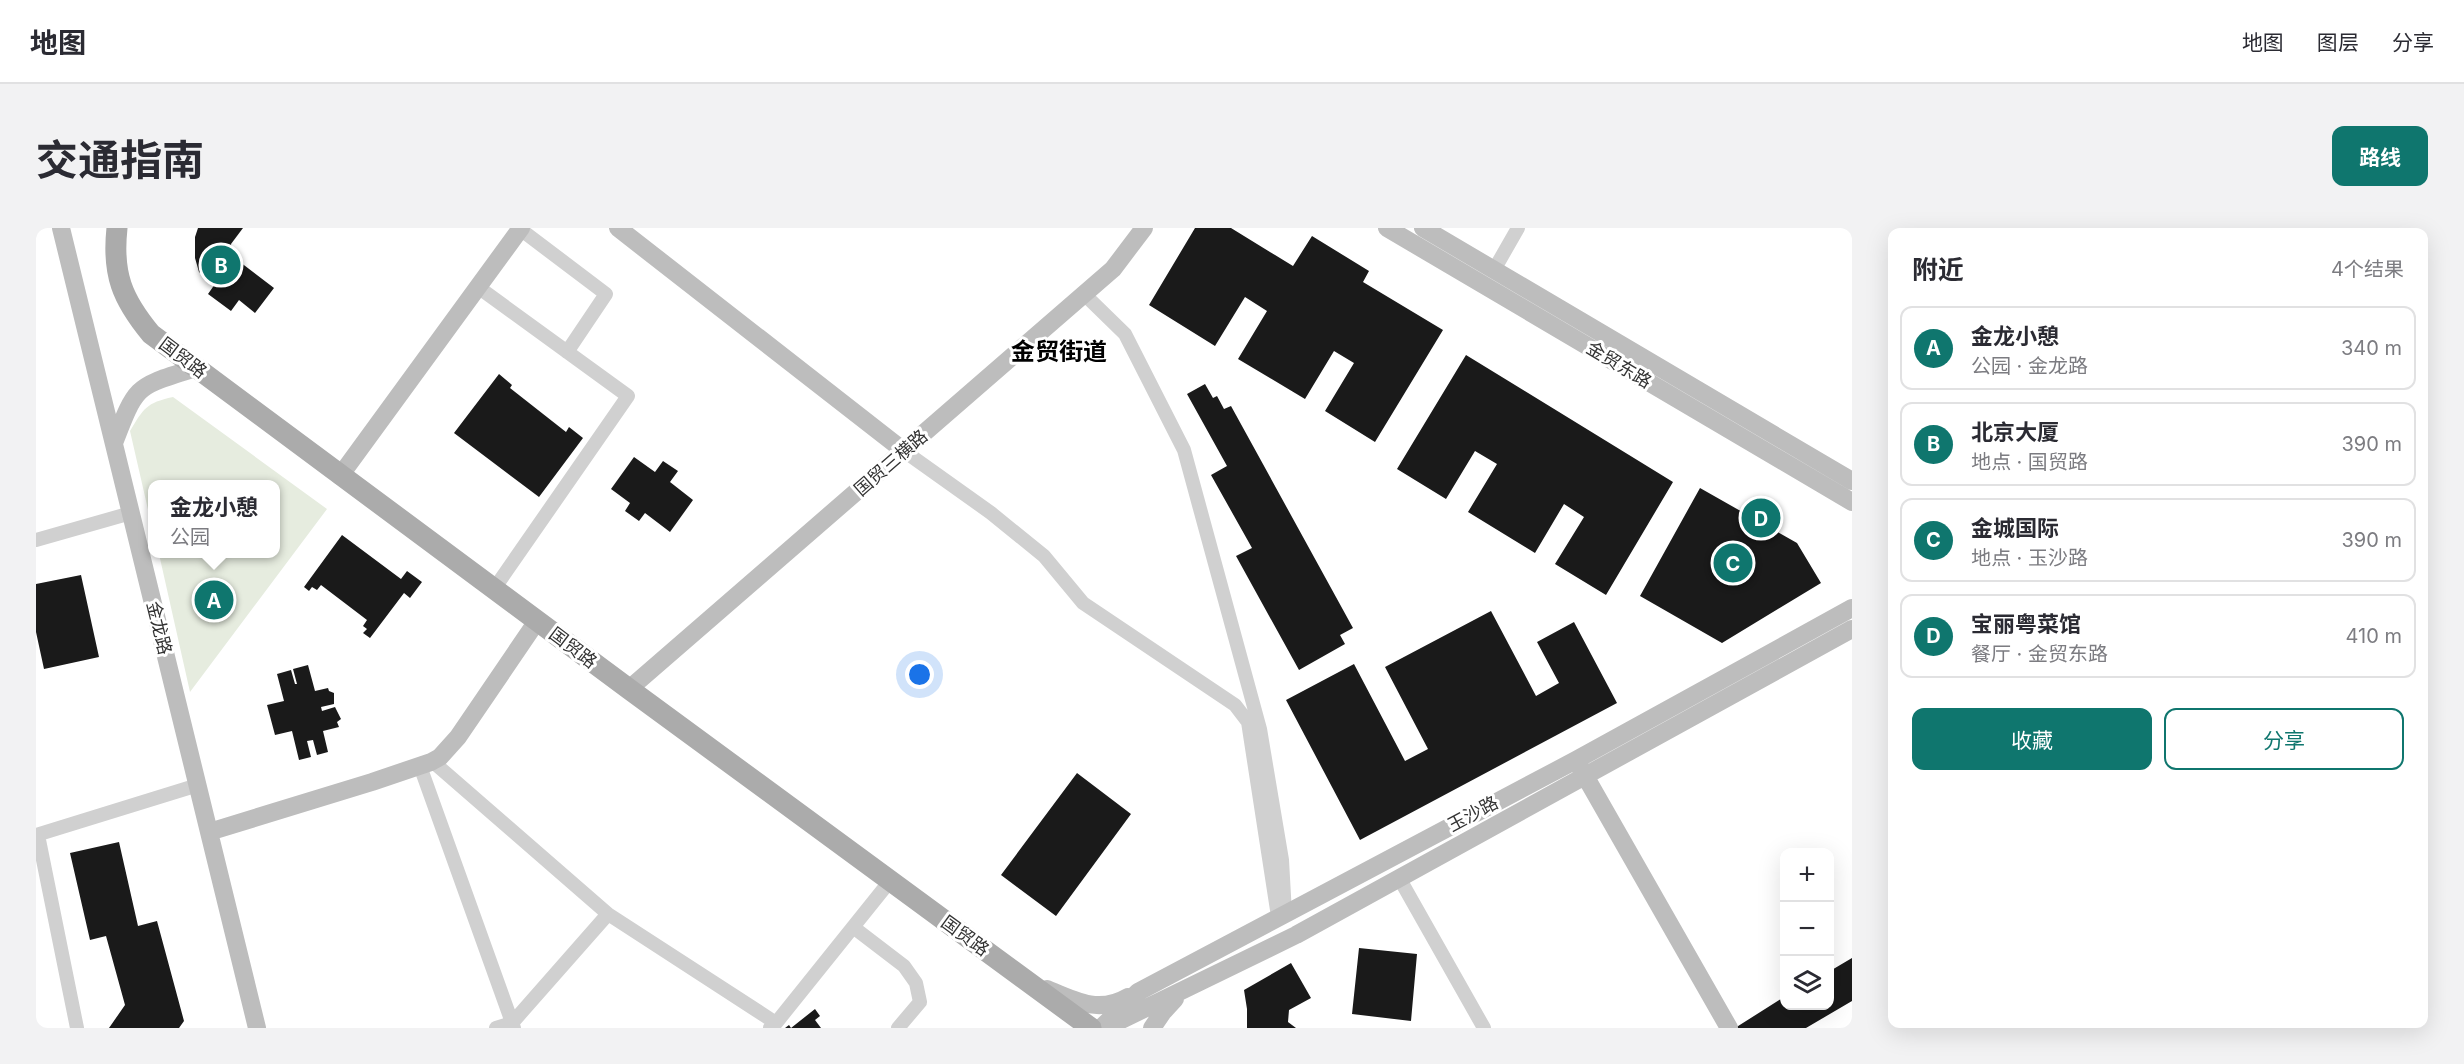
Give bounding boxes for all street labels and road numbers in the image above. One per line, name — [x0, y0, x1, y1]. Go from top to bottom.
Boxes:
street label: 国贸路 — [155, 333, 211, 382]
street label: 金贸东路 — [1583, 337, 1656, 392]
street label: 国贸三横路 — [850, 425, 932, 500]
street label: 金龙路 — [143, 599, 176, 657]
street label: 国贸路 — [545, 623, 601, 672]
street label: 玉沙路 — [1444, 792, 1502, 836]
street label: 国贸路 — [937, 911, 993, 960]

